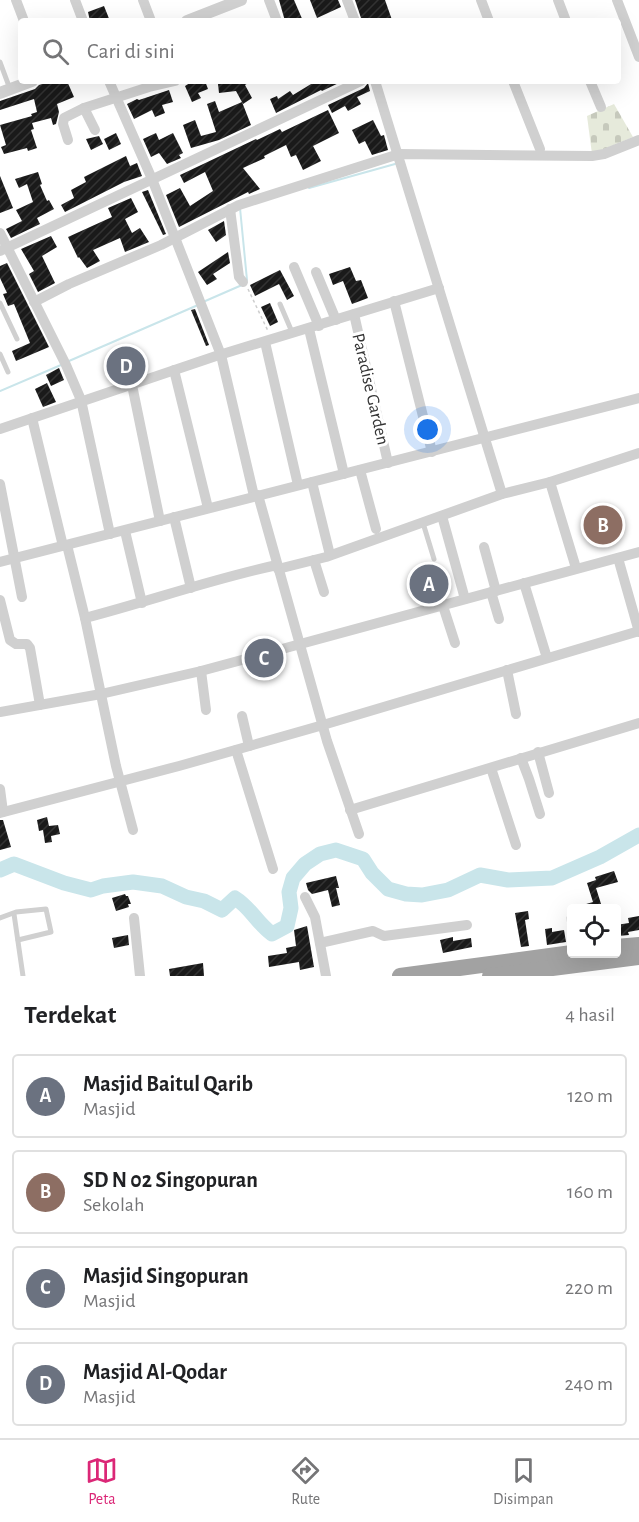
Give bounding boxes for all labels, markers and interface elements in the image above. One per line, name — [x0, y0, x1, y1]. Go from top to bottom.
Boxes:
search box — [18, 18, 621, 84]
icon: search — [39, 35, 72, 68]
text: Cari di sini — [87, 40, 175, 62]
street label: Paradise Garden — [348, 332, 392, 447]
pin: D — [106, 344, 146, 388]
your location — [413, 415, 442, 444]
pin: B — [584, 502, 622, 548]
pin: A — [410, 562, 448, 606]
pin: C — [244, 636, 284, 680]
map controls — [567, 904, 621, 958]
button: locate — [567, 904, 621, 958]
text: Terdekat — [24, 1002, 116, 1028]
text: 4 hasil — [565, 1005, 615, 1025]
text: Masjid Baitul Qarib — [83, 1073, 253, 1095]
text: A — [40, 1086, 52, 1106]
text: 120 m — [567, 1086, 613, 1106]
text: Masjid — [83, 1099, 136, 1119]
text: SD N 02 Singopuran — [83, 1169, 258, 1191]
text: B — [40, 1182, 51, 1202]
text: 160 m — [567, 1182, 613, 1202]
text: Sekolah — [83, 1195, 144, 1215]
text: Masjid Singopuran — [83, 1265, 249, 1287]
text: C — [40, 1278, 51, 1298]
text: 220 m — [565, 1278, 613, 1298]
text: Masjid — [83, 1291, 136, 1311]
text: Masjid Al-Qodar — [83, 1361, 227, 1383]
text: D — [39, 1374, 52, 1394]
text: 240 m — [564, 1374, 613, 1394]
text: Masjid — [83, 1387, 136, 1407]
tab: Peta — [85, 1454, 118, 1509]
tab: Rute — [289, 1454, 322, 1509]
tab: Disimpan — [493, 1454, 554, 1509]

